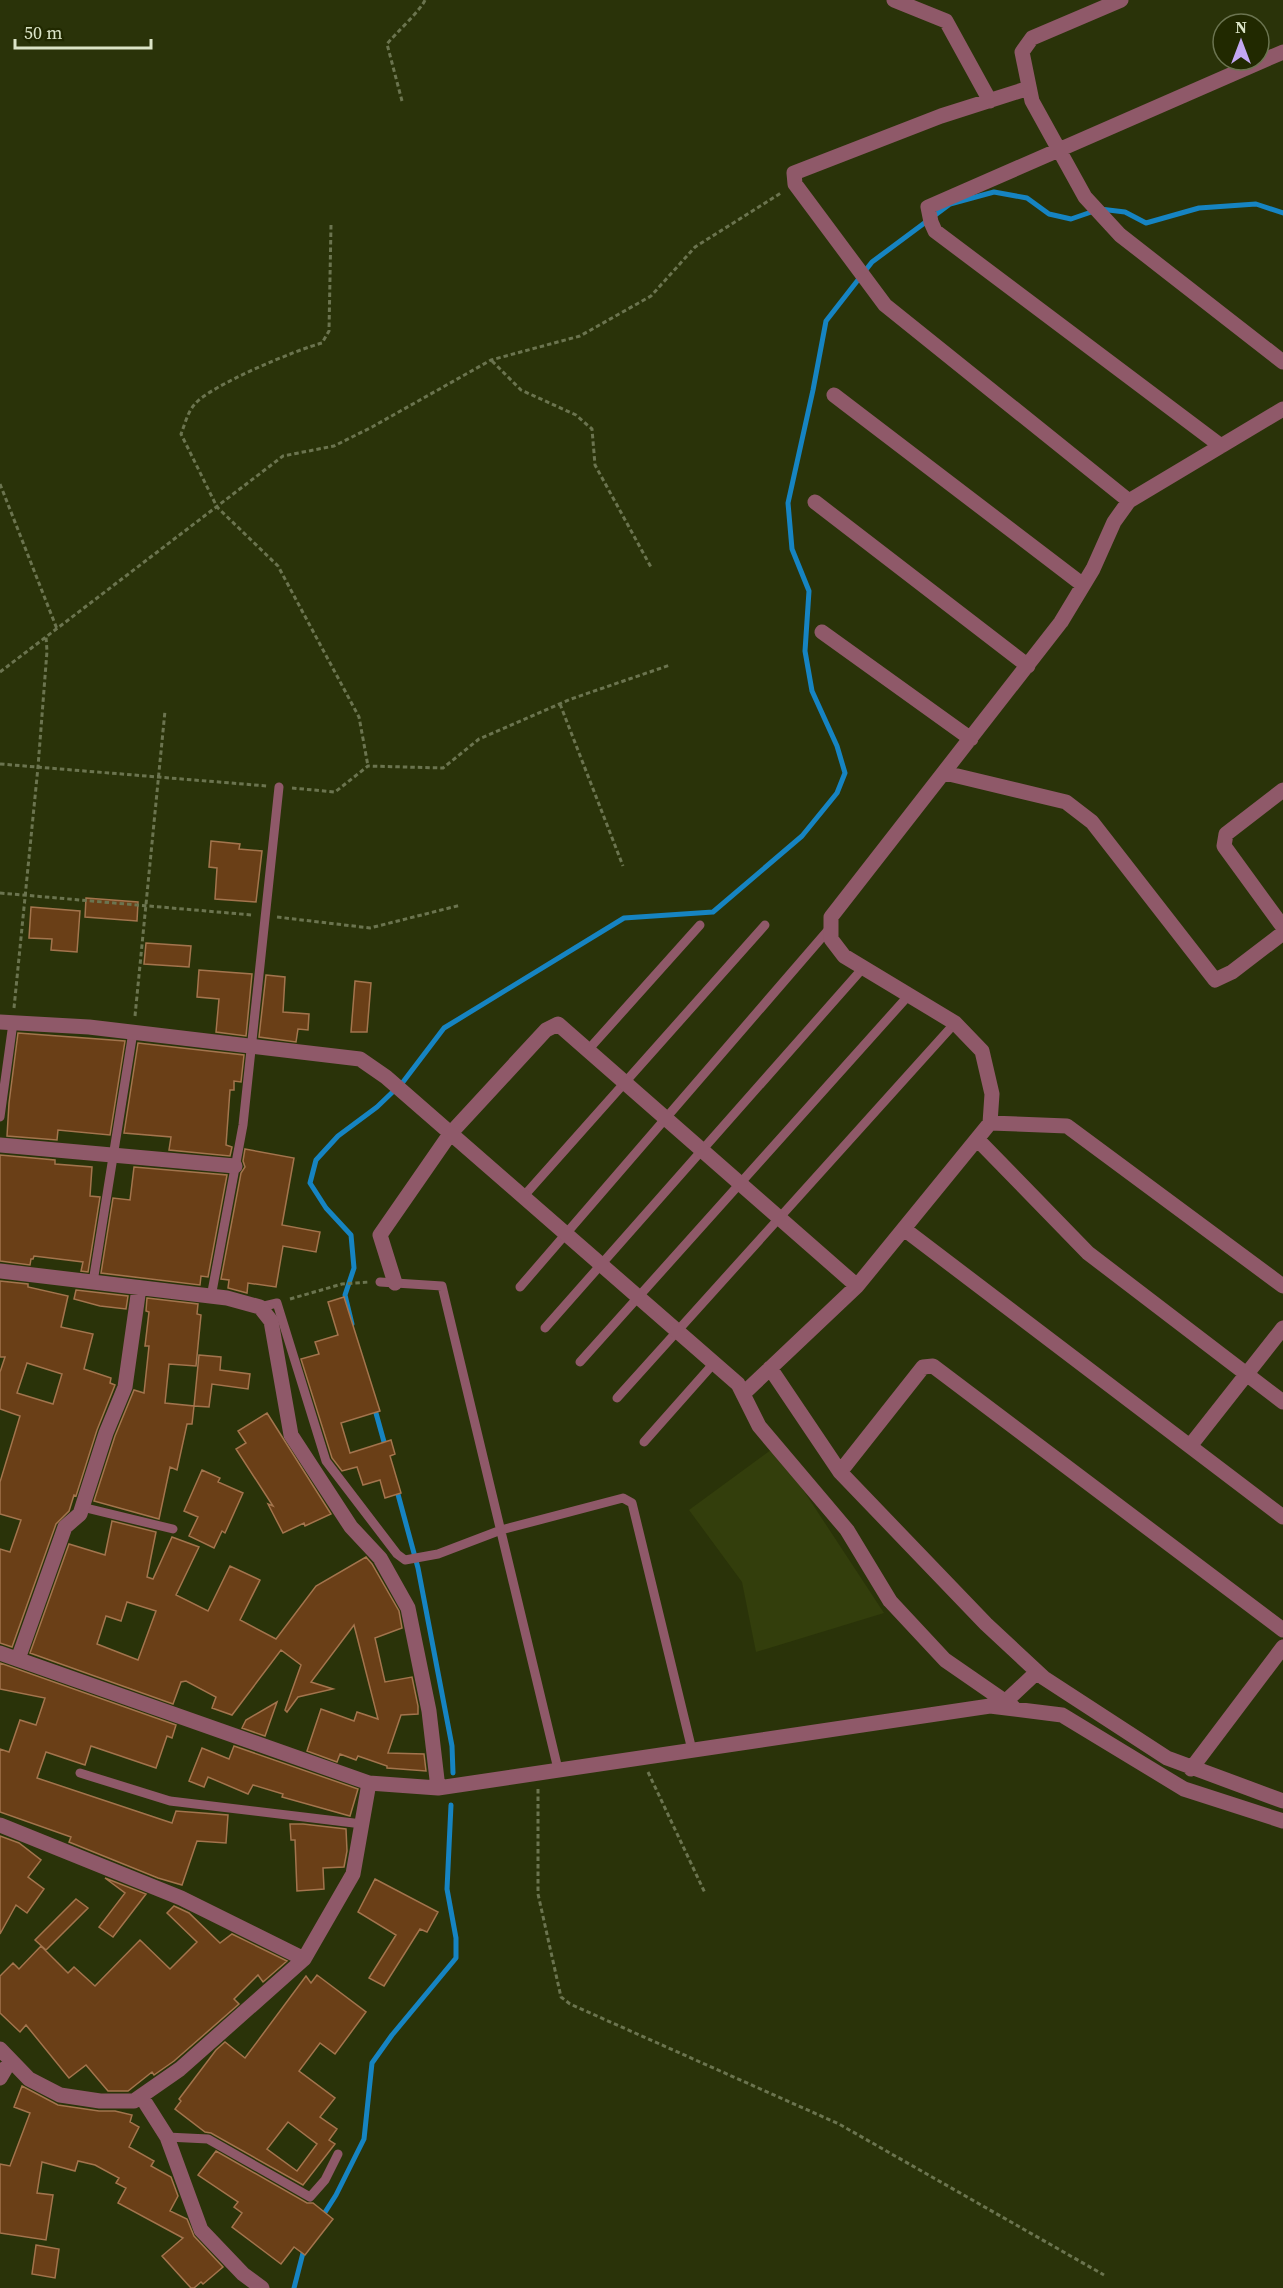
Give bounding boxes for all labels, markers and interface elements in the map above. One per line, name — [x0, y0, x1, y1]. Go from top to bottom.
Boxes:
scale bar — [15, 12, 152, 50]
north arrow — [1211, 12, 1271, 72]
text: N — [1235, 16, 1247, 38]
text: 50 m — [24, 20, 62, 45]

